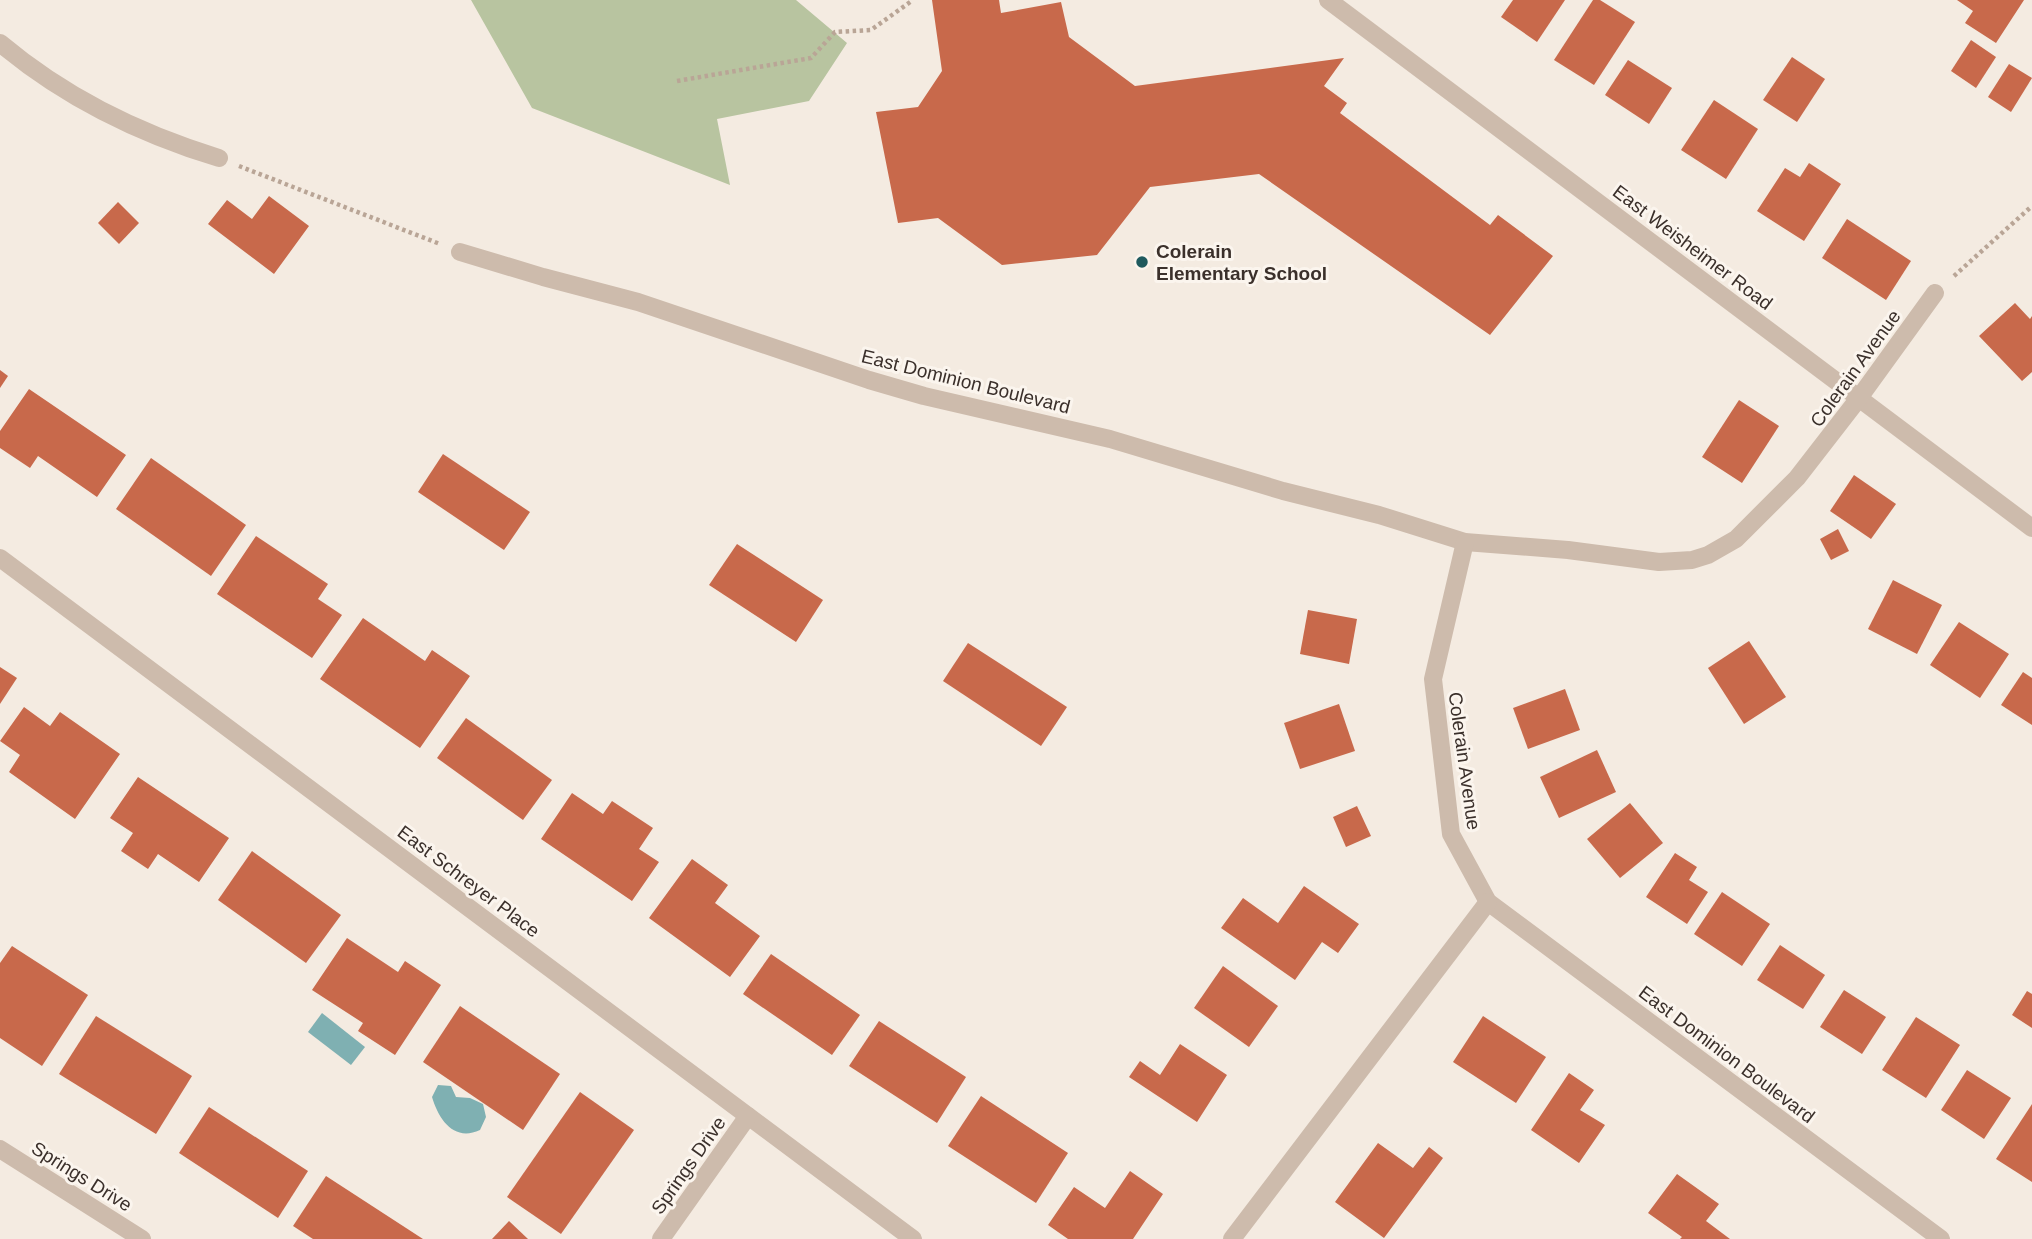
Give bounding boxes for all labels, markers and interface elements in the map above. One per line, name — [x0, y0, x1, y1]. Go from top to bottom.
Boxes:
street label: East Weisheimer Road — [1609, 181, 1776, 314]
place label: Colerain Elementary School — [1156, 241, 1327, 284]
marker: Colerain Elementary School — [1134, 254, 1150, 270]
street label: Colerain Avenue — [1806, 306, 1905, 431]
street label: East Dominion Boulevard — [859, 345, 1072, 418]
street label: Colerain Avenue — [1444, 691, 1485, 831]
street label: East Schreyer Place — [394, 821, 544, 942]
street label: East Dominion Boulevard — [1635, 982, 1819, 1127]
street label: Springs Drive — [647, 1113, 730, 1218]
street label: Springs Drive — [28, 1137, 136, 1216]

